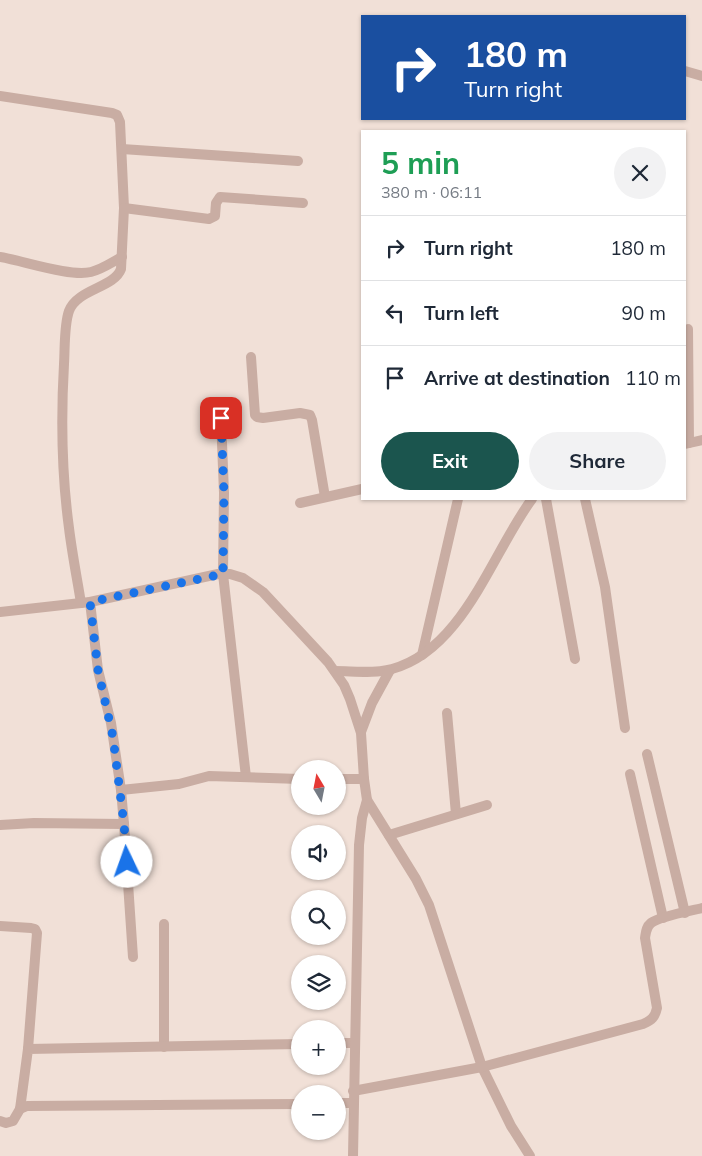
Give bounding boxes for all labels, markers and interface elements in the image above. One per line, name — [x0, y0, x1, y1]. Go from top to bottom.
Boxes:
text: 180 m — [464, 32, 568, 76]
icon: right — [381, 35, 446, 100]
text: Turn right — [464, 75, 562, 103]
text: 5 min — [381, 144, 460, 182]
button: close — [614, 147, 666, 199]
text: 380 m · 06:11 — [381, 182, 482, 202]
icon: right — [381, 234, 409, 262]
text: Turn right — [424, 236, 513, 260]
text: 180 m — [610, 236, 666, 260]
icon: left — [381, 299, 409, 327]
text: Turn left — [424, 301, 499, 325]
text: 90 m — [622, 301, 666, 325]
icon: arrive — [381, 364, 409, 392]
text: Arrive at destination — [424, 366, 610, 390]
text: 110 m — [625, 366, 681, 390]
pin — [200, 397, 242, 439]
icon: arrive — [207, 404, 235, 432]
button: Exit — [381, 432, 519, 490]
button: Share — [529, 432, 666, 490]
north arrow — [291, 760, 346, 815]
map controls — [291, 760, 346, 1140]
button: sound — [291, 825, 346, 880]
position arrow — [100, 835, 152, 887]
button: search — [291, 890, 346, 945]
button: layers — [291, 955, 346, 1010]
button: + — [291, 1020, 346, 1075]
button: − — [291, 1085, 346, 1140]

